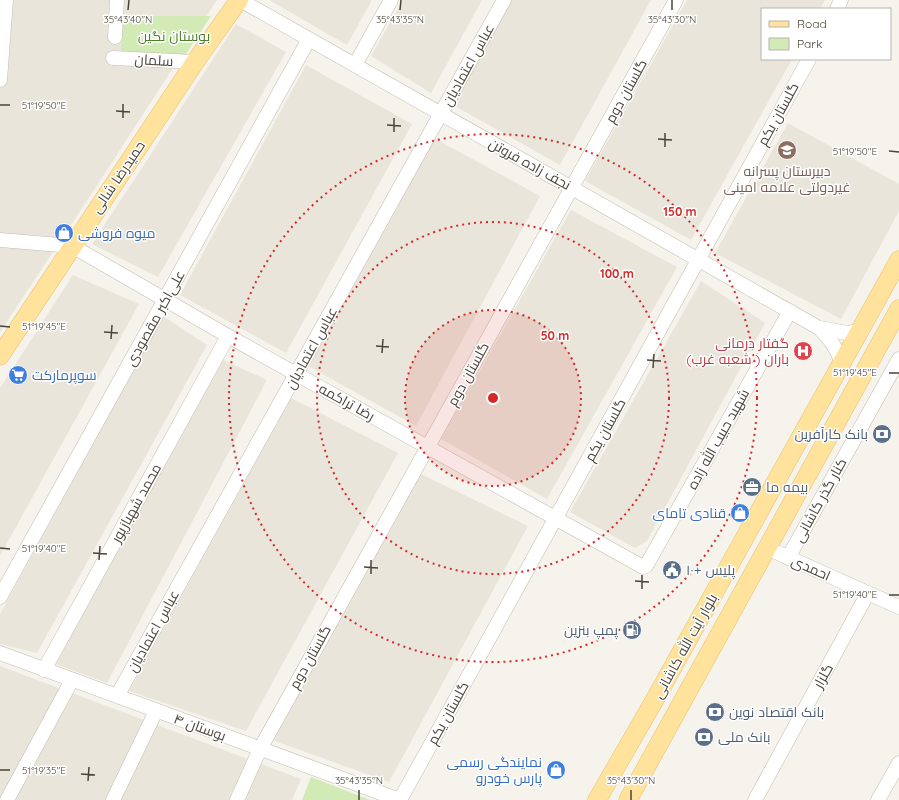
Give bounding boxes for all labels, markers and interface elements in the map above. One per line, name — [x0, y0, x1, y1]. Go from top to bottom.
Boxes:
legend — [761, 8, 891, 60]
text: 35°43'40"N — [104, 13, 152, 26]
text: 35°43'35"N — [376, 13, 424, 26]
text: 35°43'30"N — [648, 13, 696, 26]
text: Road — [797, 16, 827, 31]
street label: عباس اعتمادیان — [438, 21, 498, 109]
park label: بوستان نگین — [138, 27, 210, 45]
text: Park — [797, 36, 822, 51]
street label: سلمان — [134, 50, 174, 70]
street label: گلستان دوم — [601, 56, 652, 127]
street label: گلستان یکم — [753, 79, 804, 149]
text: 51°19'50"E — [22, 99, 67, 112]
street label: نجف زاده فروتن — [486, 134, 574, 194]
street label: حمیدرضا شالی — [87, 137, 149, 217]
school or university icon: دبیرستان پسرانه غیردولتی علامه امینی — [776, 139, 798, 161]
text: 51°19'50"E — [833, 145, 878, 158]
place label: دبیرستان پسرانه غیردولتی علامه امینی — [723, 162, 851, 196]
text: 150 m — [663, 204, 697, 219]
shop icon: میوه فروشی — [53, 222, 75, 244]
place label: میوه فروشی — [78, 224, 155, 242]
text: 100 m — [600, 266, 634, 281]
street label: علی‌اکبر مقصودی — [121, 267, 189, 369]
street label: عباس اعتمادیان — [281, 304, 341, 392]
text: 51°19'45"E — [22, 320, 66, 333]
text: 50 m — [541, 328, 569, 343]
place label: گفتار درمانی باران ( شعبه غرب) — [686, 334, 789, 368]
street label: گلستان دوم — [443, 339, 494, 410]
hospital icon: گفتار درمانی باران ( شعبه غرب) — [792, 340, 814, 362]
supermarket icon: سوپرمارکت — [7, 364, 29, 386]
place label: سوپرمارکت — [32, 366, 97, 385]
text: 51°19'45"E — [833, 366, 877, 379]
street label: رضا تراکمه — [316, 379, 378, 425]
street label: شهید حبیب الله زاده — [683, 386, 753, 492]
centre of rings — [486, 391, 500, 405]
street label: گلستان یکم — [580, 395, 631, 465]
bank icon: بانک کارآفرین — [871, 423, 893, 445]
place label: بانک کارآفرین — [795, 425, 868, 443]
street label: کنار گذر کاشانی — [789, 455, 851, 545]
street label: محمد شهبازپور — [106, 460, 166, 547]
office icon: بیمه ما — [741, 476, 763, 498]
place label: بیمه ما — [766, 478, 808, 496]
shop icon: قنادی تامای — [729, 502, 751, 524]
place label: قنادی تامای — [653, 504, 726, 522]
text: 51°19'40"E — [22, 542, 67, 555]
street label: احمدی — [789, 551, 833, 585]
public building icon: پلیس +۱۰ — [661, 559, 683, 581]
place label: پلیس +۱۰ — [686, 561, 735, 580]
street label: عباس اعتمادیان — [123, 587, 183, 675]
text: 51°19'40"E — [833, 588, 878, 601]
street label: بلوار آیت الله کاشانی — [649, 590, 721, 702]
fuel station icon: پمپ بنزین — [621, 619, 643, 641]
place label: پمپ بنزین — [564, 621, 618, 640]
street label: گلستان دوم — [285, 622, 336, 693]
street label: گلزار — [808, 661, 837, 692]
street label: گلستان یکم — [423, 678, 474, 748]
bank icon: بانک اقتصاد نوین — [704, 701, 726, 723]
place label: بانک اقتصاد نوین — [729, 703, 824, 721]
street label: بوستان ۴ — [171, 709, 229, 745]
bank icon: بانک ملی — [693, 726, 715, 748]
place label: بانک ملی — [718, 728, 771, 746]
place label: نمایندگی رسمی پارس خودرو — [447, 753, 542, 788]
shop icon: نمایندگی رسمی پارس خودرو — [545, 759, 567, 781]
text: 51°19'35"E — [22, 764, 66, 777]
text: 35°43'35"N — [335, 774, 383, 787]
text: 35°43'30"N — [607, 774, 655, 787]

